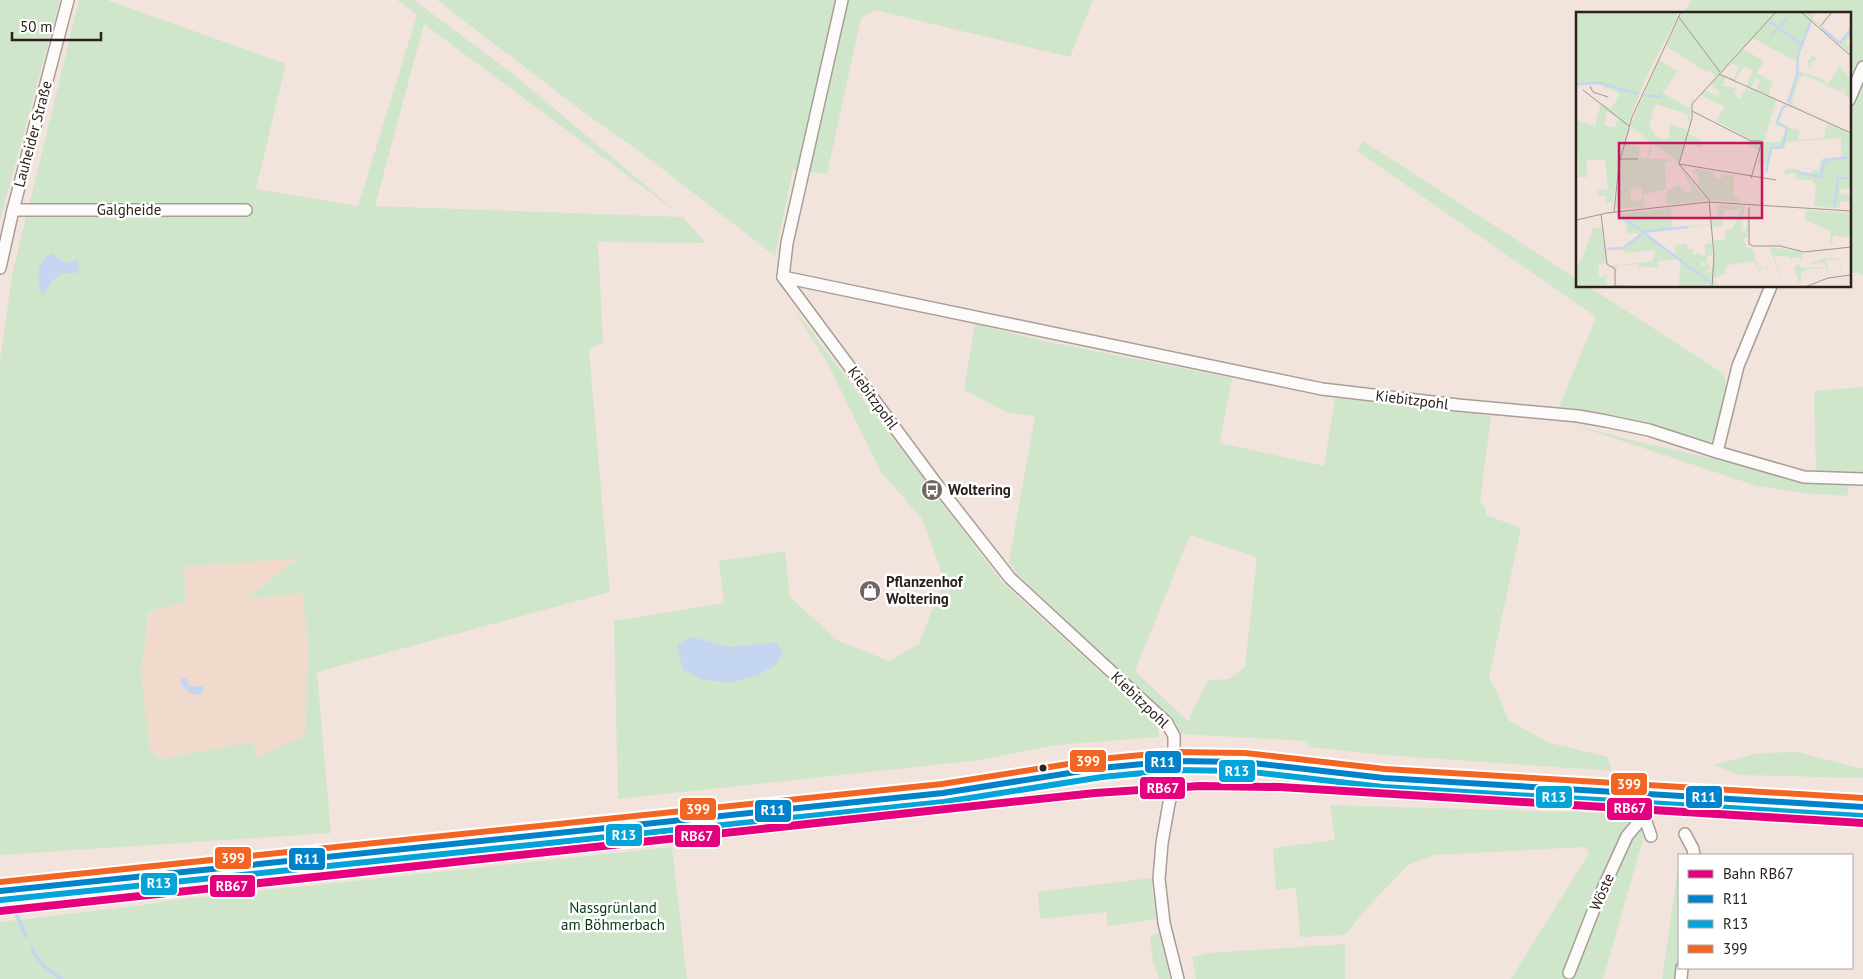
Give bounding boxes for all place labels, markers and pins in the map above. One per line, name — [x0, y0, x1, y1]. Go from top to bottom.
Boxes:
bus stop icon: Woltering — [920, 478, 944, 502]
place label: Woltering — [948, 480, 1011, 499]
place label: Pflanzenhof Woltering — [886, 572, 964, 608]
shop icon: Pflanzenhof Woltering — [858, 579, 882, 603]
unlabelled marker — [1038, 763, 1048, 773]

